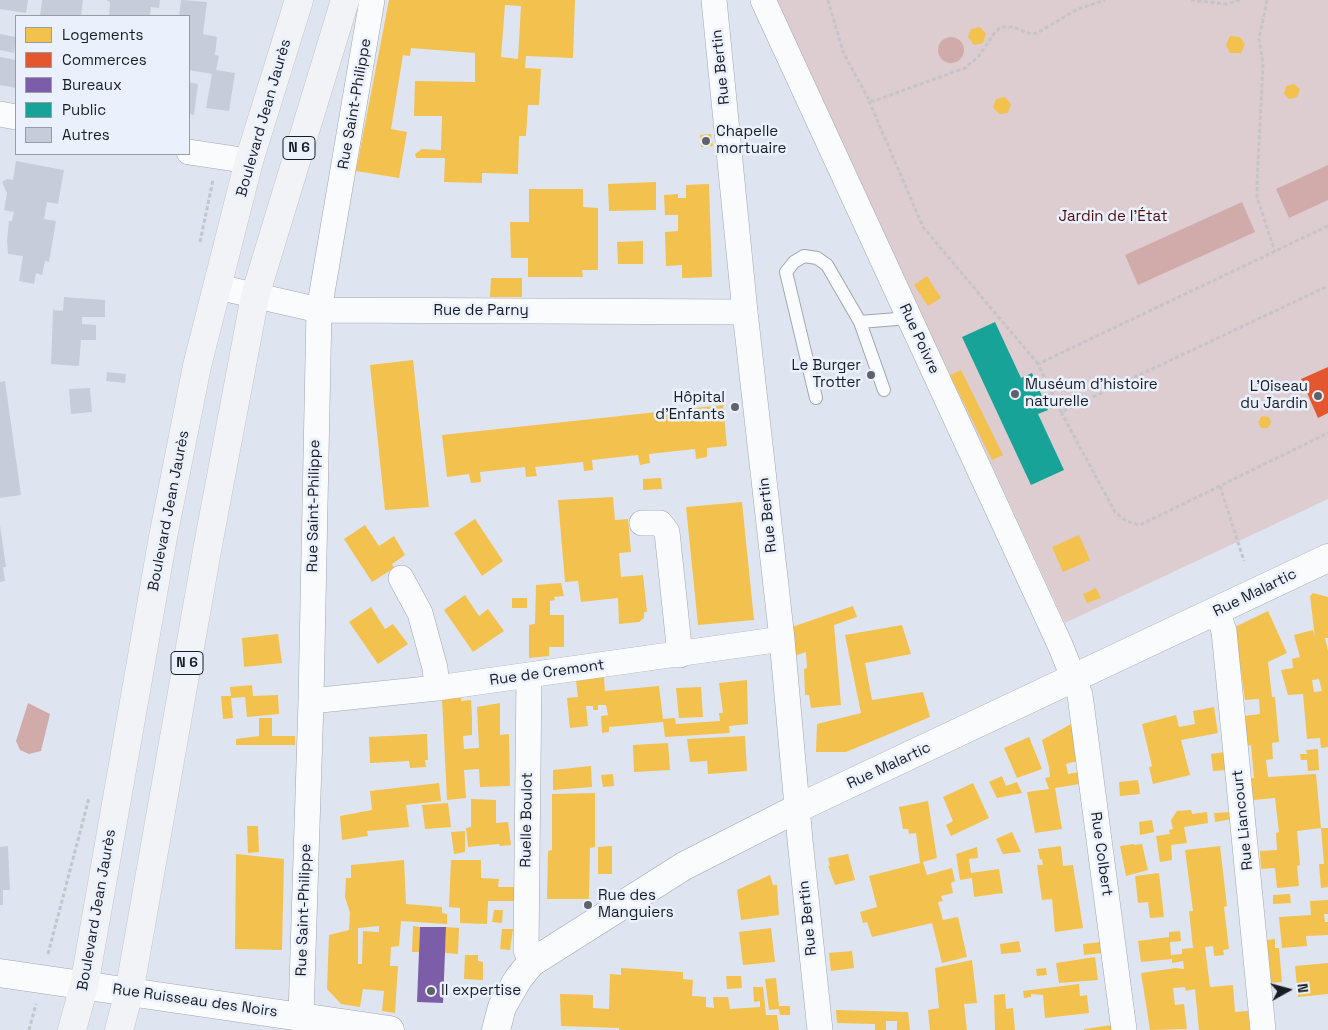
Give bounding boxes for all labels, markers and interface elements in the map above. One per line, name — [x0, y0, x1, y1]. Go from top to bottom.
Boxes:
legend — [15, 15, 190, 155]
text: Logements — [62, 25, 144, 44]
street label: Rue Bertin — [708, 28, 734, 106]
street label: Boulevard Jean Jaurès — [233, 37, 295, 199]
street label: Rue Saint-Philippe — [335, 37, 375, 171]
text: Commerces — [62, 50, 147, 69]
text: Bureaux — [62, 75, 122, 94]
text: Public — [62, 100, 106, 119]
place label: Chapelle mortuaire — [716, 123, 786, 158]
text: Autres — [62, 125, 110, 144]
marker: Chapelle mortuaire — [700, 135, 712, 147]
road number: N 6 — [283, 136, 315, 160]
park label: Jardin de l'État — [1058, 208, 1168, 226]
street label: Rue Poivre — [895, 301, 943, 377]
street label: Rue de Parny — [433, 302, 529, 320]
place label: Le Burger Trotter — [791, 357, 861, 392]
marker: Le Burger Trotter — [865, 369, 877, 381]
place label: Muséum d'histoire naturelle — [1025, 376, 1158, 411]
place label: L'Oiseau du Jardin — [1240, 378, 1308, 413]
marker: Muséum d'histoire naturelle — [1009, 388, 1021, 400]
place label: Hôpital d'Enfants — [655, 389, 725, 424]
marker: L'Oiseau du Jardin — [1312, 390, 1324, 402]
marker: Hôpital d'Enfants — [729, 401, 741, 413]
street label: Boulevard Jean Jaurès — [145, 429, 193, 593]
street label: Rue Saint-Philippe — [304, 439, 324, 573]
street label: Rue Bertin — [755, 476, 781, 554]
street label: Rue Malartic — [1210, 565, 1300, 621]
road number: N 6 — [171, 651, 203, 674]
street label: Rue de Cremont — [488, 656, 606, 690]
street label: Rue Malartic — [844, 739, 934, 793]
street label: Rue Liancourt — [1229, 769, 1257, 871]
street label: Ruelle Boulot — [517, 772, 537, 868]
street label: Rue Colbert — [1086, 811, 1116, 897]
street label: Boulevard Jean Jaurès — [74, 828, 120, 992]
street label: Rue Saint-Philippe — [293, 843, 315, 977]
street label: Rue Bertin — [795, 879, 821, 957]
place label: Rue des Manguiers — [598, 887, 674, 922]
marker: Rue des Manguiers — [582, 899, 594, 911]
north arrow — [1263, 965, 1313, 1015]
street label: Rue Ruisseau des Noirs — [111, 981, 279, 1021]
place label: Il expertise — [441, 982, 521, 1000]
text: N — [1293, 982, 1312, 994]
marker: Il expertise — [425, 985, 437, 997]

